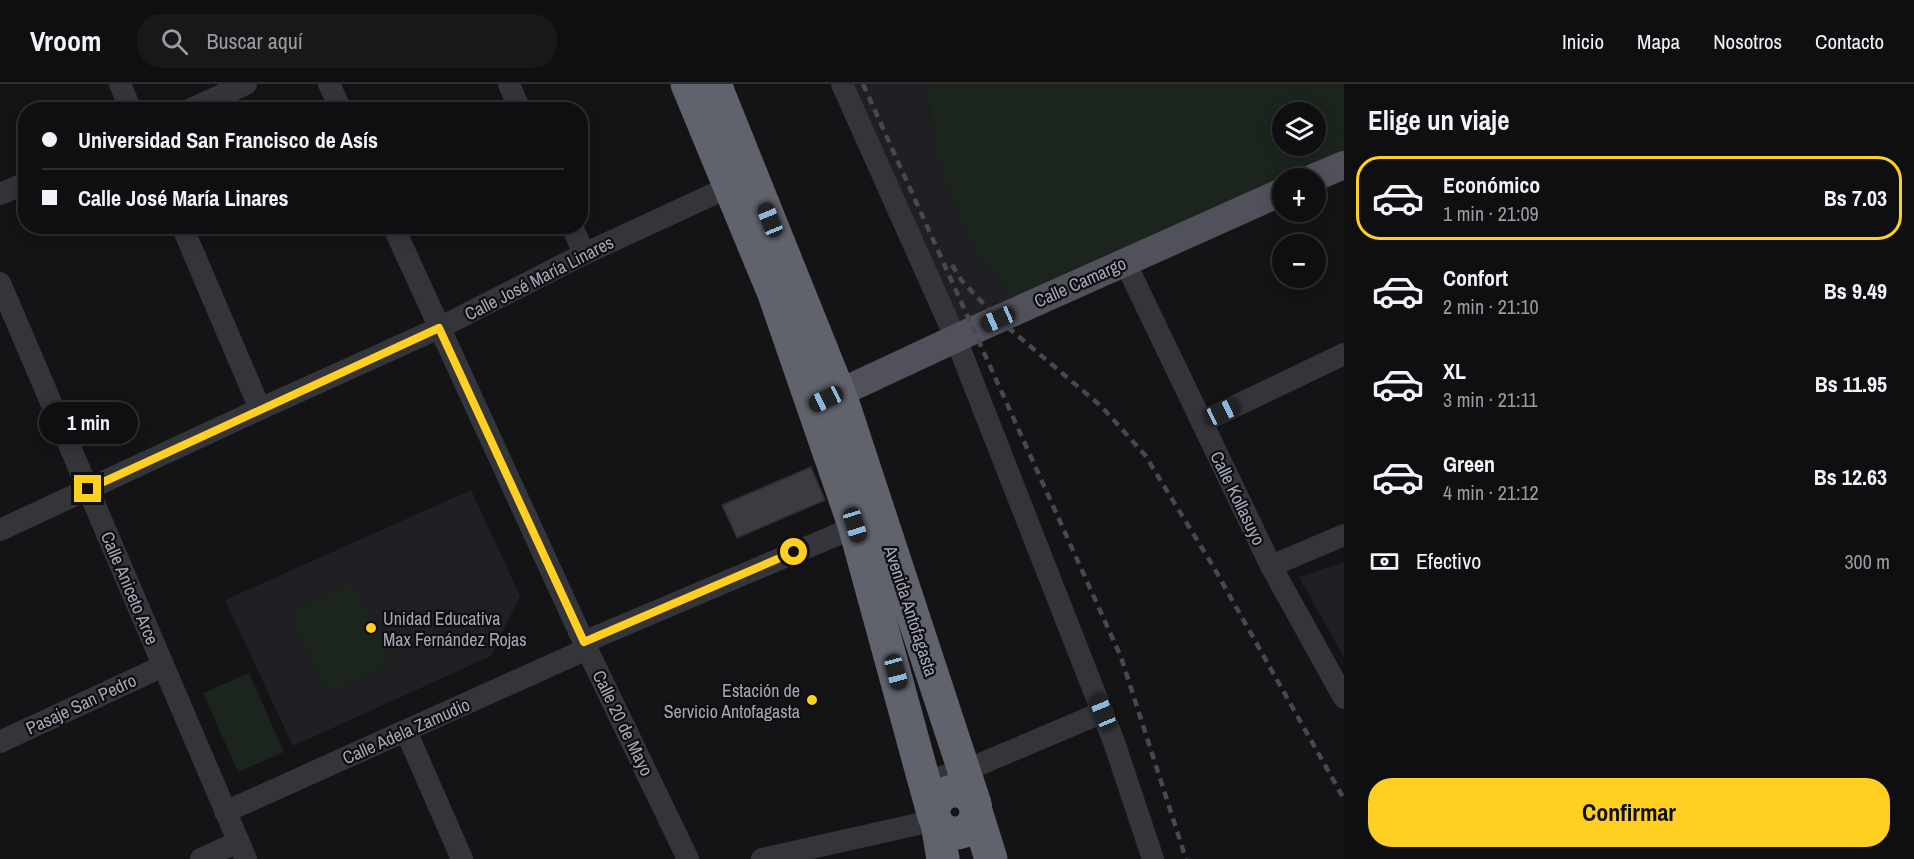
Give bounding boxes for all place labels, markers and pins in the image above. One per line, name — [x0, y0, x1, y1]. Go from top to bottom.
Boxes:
place label: Unidad Educativa Max Fernández Rojas — [383, 606, 527, 652]
marker: Unidad Educativa Max Fernández Rojas — [364, 621, 378, 635]
place label: Estación de Servicio Antofagasta — [664, 678, 800, 724]
marker: Estación de Servicio Antofagasta — [805, 693, 819, 707]

